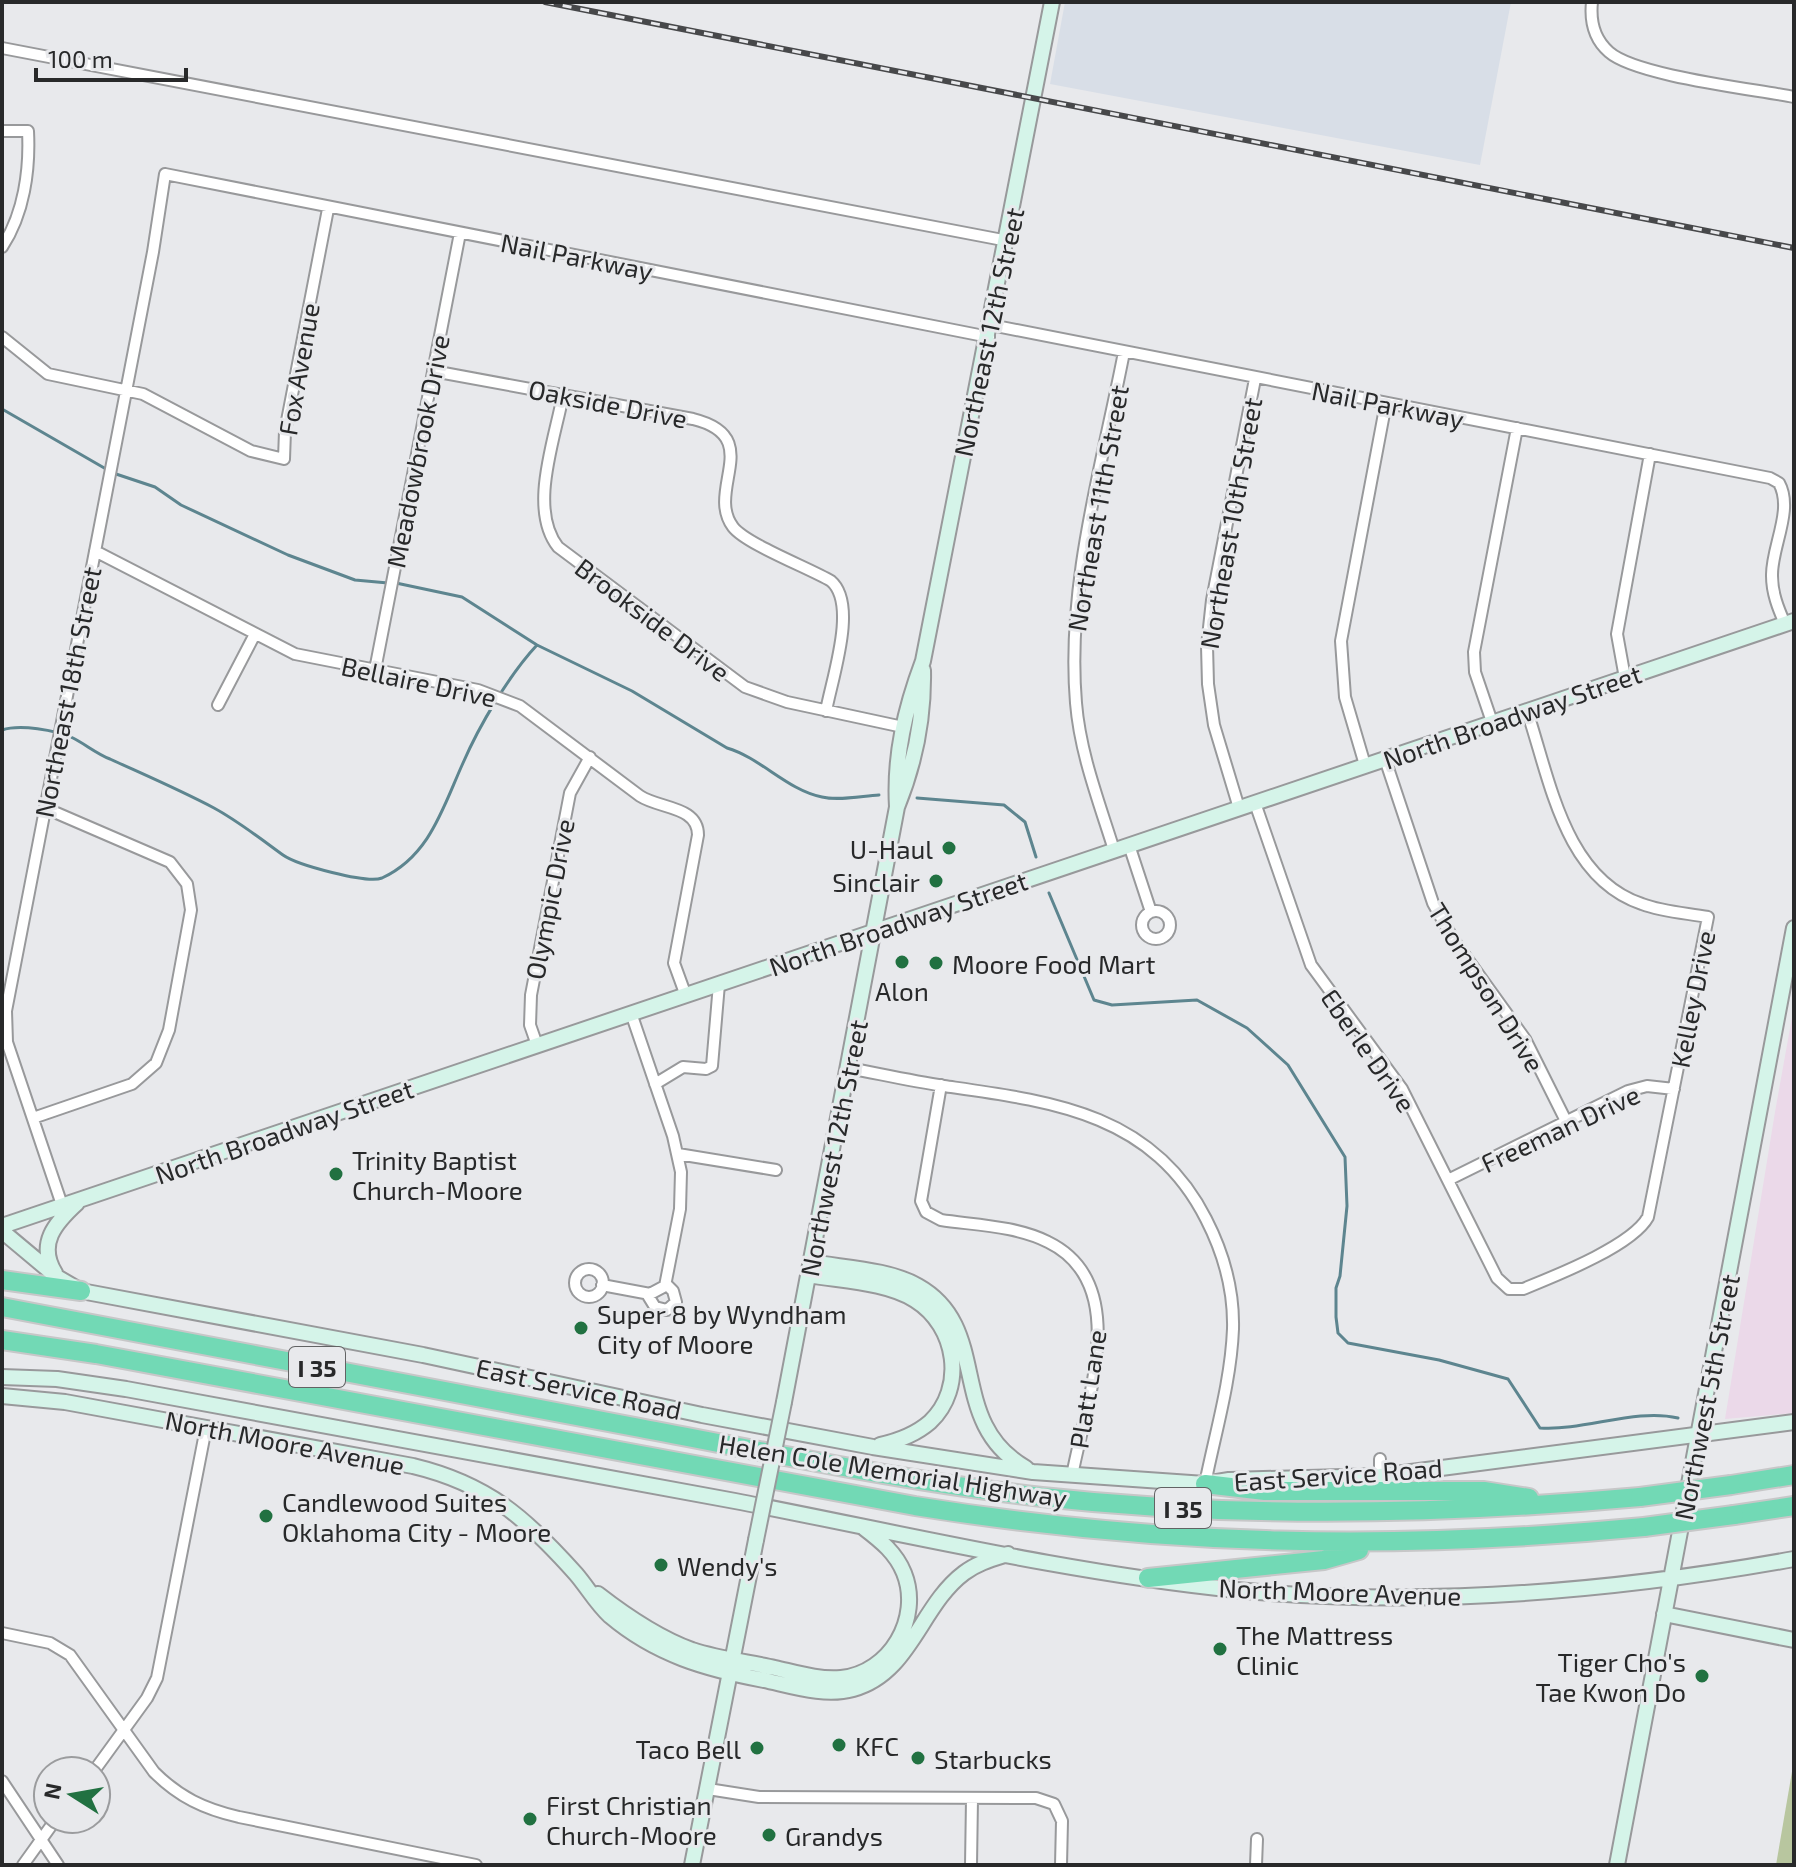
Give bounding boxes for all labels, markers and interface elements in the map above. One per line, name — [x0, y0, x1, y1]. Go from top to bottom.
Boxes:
scale bar — [36, 32, 186, 82]
text: 100 m — [48, 44, 113, 73]
street label: Northeast 12th Street — [946, 205, 1030, 459]
street label: Nail Parkway — [498, 226, 656, 286]
street label: Fox Avenue — [271, 300, 325, 438]
street label: Meadowbrook Drive — [379, 332, 455, 570]
street label: Oakside Drive — [526, 372, 690, 434]
street label: Nail Parkway — [1309, 374, 1467, 434]
street label: Northeast 11th Street — [1060, 382, 1134, 634]
street label: Northeast 10th Street — [1193, 395, 1267, 651]
street label: Brookside Drive — [570, 551, 736, 687]
street label: Northeast 18th Street — [27, 564, 107, 820]
street label: Bellaire Drive — [339, 649, 499, 713]
street label: North Broadway Street — [1379, 657, 1645, 775]
street label: Olympic Drive — [518, 816, 580, 982]
place label: U-Haul — [850, 833, 933, 864]
marker: U-Haul — [940, 839, 958, 857]
street label: North Broadway Street — [765, 864, 1031, 982]
place label: Sinclair — [832, 866, 920, 897]
marker: Sinclair — [927, 872, 945, 890]
street label: Thompson Drive — [1423, 897, 1551, 1077]
street label: Kelley Drive — [1664, 928, 1720, 1070]
place label: Moore Food Mart — [952, 948, 1156, 979]
marker: Alon — [893, 953, 911, 971]
marker: Moore Food Mart — [927, 954, 945, 972]
place label: Alon — [875, 975, 929, 1006]
street label: Eberle Drive — [1315, 983, 1423, 1117]
street label: Northwest 12th Street — [793, 1017, 873, 1279]
street label: North Broadway Street — [151, 1072, 417, 1190]
street label: Freeman Drive — [1476, 1078, 1644, 1178]
place label: Trinity Baptist Church-Moore — [352, 1144, 523, 1205]
marker: Trinity Baptist Church-Moore — [327, 1165, 345, 1183]
street label: Northwest 5th Street — [1667, 1271, 1745, 1523]
place label: Super 8 by Wyndham City of Moore — [597, 1298, 847, 1359]
marker: Super 8 by Wyndham City of Moore — [572, 1319, 590, 1337]
street label: Platt Lane — [1062, 1327, 1112, 1451]
road number: I 35 — [289, 1347, 345, 1387]
street label: East Service Road — [474, 1351, 684, 1425]
street label: North Moore Avenue — [163, 1404, 407, 1480]
street label: Helen Cole Memorial Highway — [717, 1427, 1070, 1513]
street label: East Service Road — [1233, 1451, 1443, 1497]
place label: Candlewood Suites Oklahoma City - Moore — [282, 1486, 551, 1547]
road number: I 35 — [1155, 1488, 1211, 1528]
marker: Candlewood Suites Oklahoma City - Moore — [257, 1507, 275, 1525]
place label: Wendy's — [677, 1550, 778, 1581]
marker: Wendy's — [652, 1556, 670, 1574]
street label: North Moore Avenue — [1218, 1571, 1462, 1611]
place label: The Mattress Clinic — [1236, 1619, 1393, 1680]
marker: The Mattress Clinic — [1211, 1640, 1229, 1658]
place label: Tiger Cho's Tae Kwon Do — [1535, 1646, 1686, 1707]
marker: Tiger Cho's Tae Kwon Do — [1693, 1667, 1711, 1685]
place label: KFC — [855, 1730, 899, 1761]
place label: Taco Bell — [635, 1733, 741, 1764]
marker: KFC — [830, 1736, 848, 1754]
marker: Taco Bell — [748, 1739, 766, 1757]
place label: Starbucks — [934, 1743, 1052, 1774]
marker: Starbucks — [909, 1749, 927, 1767]
north arrow — [32, 1755, 112, 1835]
text: N — [37, 1781, 66, 1801]
place label: First Christian Church-Moore — [546, 1789, 717, 1850]
marker: First Christian Church-Moore — [521, 1810, 539, 1828]
place label: Grandys — [785, 1820, 883, 1851]
marker: Grandys — [760, 1826, 778, 1844]

